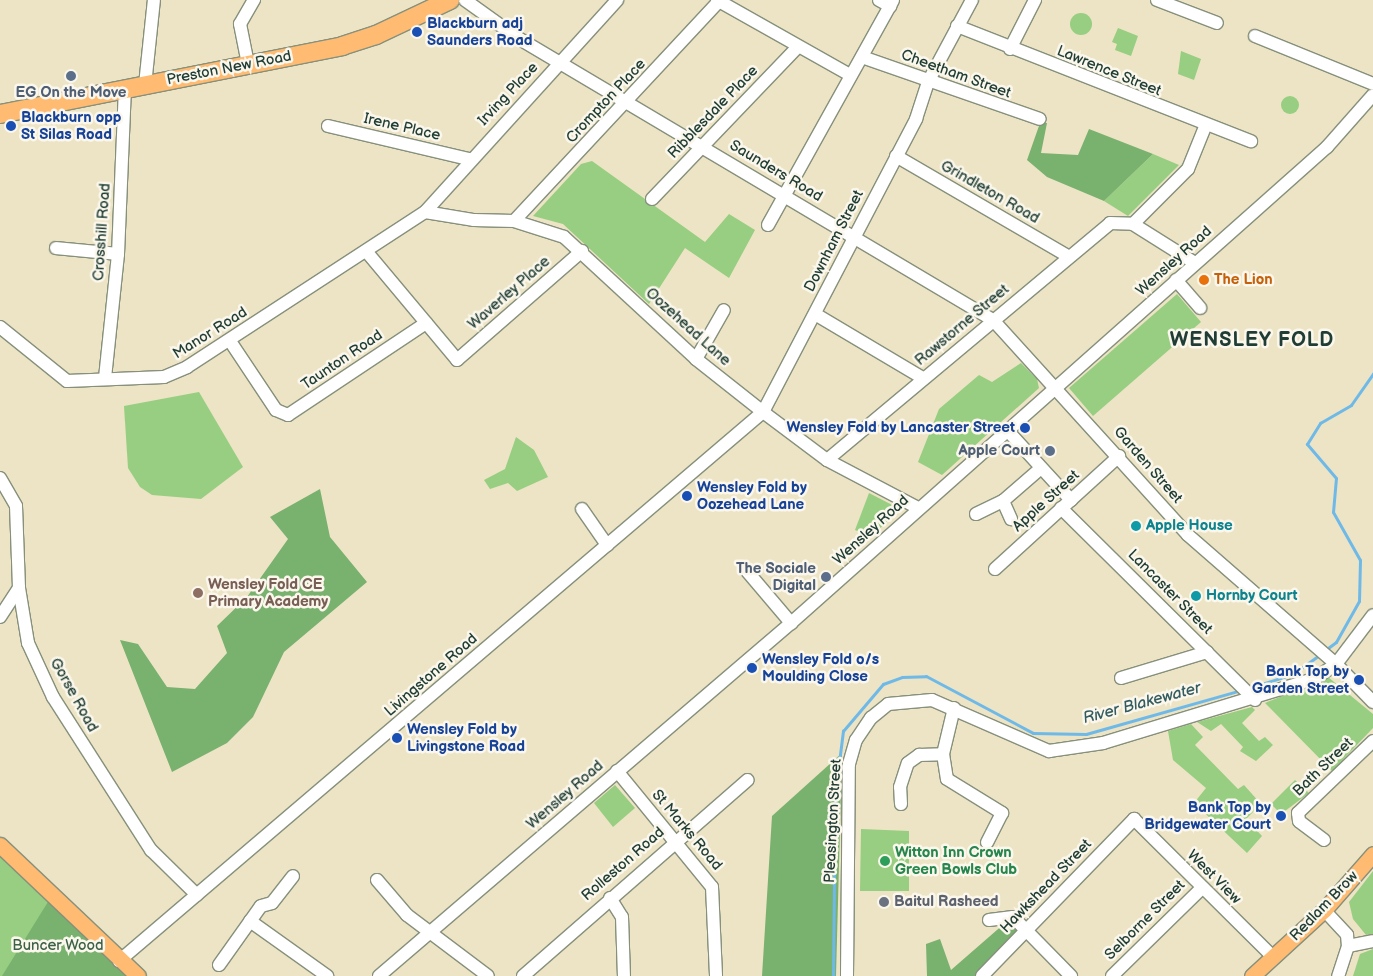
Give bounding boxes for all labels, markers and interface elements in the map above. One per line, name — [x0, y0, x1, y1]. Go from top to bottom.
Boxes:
place label: Blackburn adj Saunders Road — [427, 14, 532, 49]
marker: Blackburn adj Saunders Road — [411, 26, 423, 38]
street label: Lawrence Street — [1054, 42, 1164, 100]
street label: Cheetham Street — [899, 46, 1013, 102]
street label: Preston New Road — [165, 47, 293, 89]
street label: Crompton Place — [562, 55, 650, 147]
street label: Irving Place — [474, 59, 542, 129]
street label: Ribblesdale Place — [664, 62, 762, 162]
marker: EG On the Move — [65, 70, 77, 82]
place label: EG On the Move — [16, 84, 126, 102]
place label: Blackburn opp St Silas Road — [21, 108, 121, 143]
street label: Irene Place — [362, 109, 442, 145]
marker: Blackburn opp St Silas Road — [5, 120, 17, 132]
street label: Saunders Road — [726, 136, 826, 206]
street label: Grindleton Road — [938, 157, 1042, 227]
street label: Crosshill Road — [90, 183, 114, 281]
street label: Downham Street — [801, 187, 867, 295]
street label: Wensley Road — [1132, 222, 1216, 300]
street label: Waverley Place — [464, 252, 554, 334]
place label: The Lion — [1214, 271, 1273, 289]
marker: The Lion — [1198, 274, 1210, 286]
street label: Rawstorne Street — [911, 280, 1013, 370]
street label: Oozehead Lane — [642, 284, 734, 370]
street label: Manor Road — [170, 303, 250, 363]
street label: Taunton Road — [298, 326, 386, 394]
district label: WENSLEY FOLD — [1168, 328, 1336, 352]
place label: Wensley Fold by Lancaster Street — [786, 419, 1015, 437]
marker: Wensley Fold by Lancaster Street — [1019, 422, 1031, 434]
street label: Garden Street — [1110, 423, 1186, 507]
place label: Apple Court — [959, 442, 1040, 460]
marker: Apple Court — [1044, 445, 1056, 457]
street label: Apple Street — [1009, 466, 1083, 536]
place label: Wensley Fold by Oozehead Lane — [697, 478, 807, 513]
marker: Wensley Fold by Oozehead Lane — [681, 490, 693, 502]
street label: Wensley Road — [829, 491, 913, 569]
place label: Apple House — [1146, 517, 1233, 535]
marker: Apple House — [1130, 520, 1142, 532]
street label: Lancaster Street — [1124, 546, 1216, 638]
place label: The Sociale Digital — [736, 559, 816, 594]
marker: The Sociale Digital — [820, 571, 832, 583]
place label: Wensley Fold CE Primary Academy — [208, 575, 329, 610]
marker: Wensley Fold CE Primary Academy — [192, 587, 204, 599]
place label: Hornby Court — [1206, 587, 1298, 605]
marker: Hornby Court — [1190, 590, 1202, 602]
street label: Livingstone Road — [381, 630, 481, 720]
place label: Wensley Fold o/s Moulding Close — [762, 650, 880, 685]
street label: Gorse Road — [46, 655, 102, 735]
marker: Wensley Fold o/s Moulding Close — [746, 662, 758, 674]
place label: Bank Top by Garden Street — [1252, 662, 1349, 697]
marker: Bank Top by Garden Street — [1353, 674, 1365, 686]
water label: River Blakewater — [1081, 679, 1203, 729]
place label: Wensley Fold by Livingstone Road — [407, 720, 525, 755]
marker: Wensley Fold by Livingstone Road — [391, 732, 403, 744]
street label: Bath Street — [1289, 734, 1357, 800]
street label: Wensley Road — [523, 756, 607, 834]
street label: Pleasington Street — [821, 758, 845, 884]
street label: St Marks Road — [648, 786, 726, 874]
place label: Bank Top by Bridgewater Court — [1144, 798, 1271, 833]
marker: Bank Top by Bridgewater Court — [1275, 810, 1287, 822]
street label: Rolleston Road — [578, 823, 668, 905]
street label: Hawkshead Street — [997, 835, 1095, 937]
place label: Witton Inn Crown Green Bowls Club — [895, 843, 1017, 878]
street label: West View — [1183, 846, 1245, 908]
marker: Witton Inn Crown Green Bowls Club — [879, 855, 891, 867]
street label: Redlam Brow — [1286, 867, 1362, 945]
street label: Selborne Street — [1101, 876, 1189, 964]
place label: Baitul Rasheed — [894, 893, 999, 911]
marker: Baitul Rasheed — [878, 896, 890, 908]
park label: Buncer Wood — [12, 937, 104, 955]

